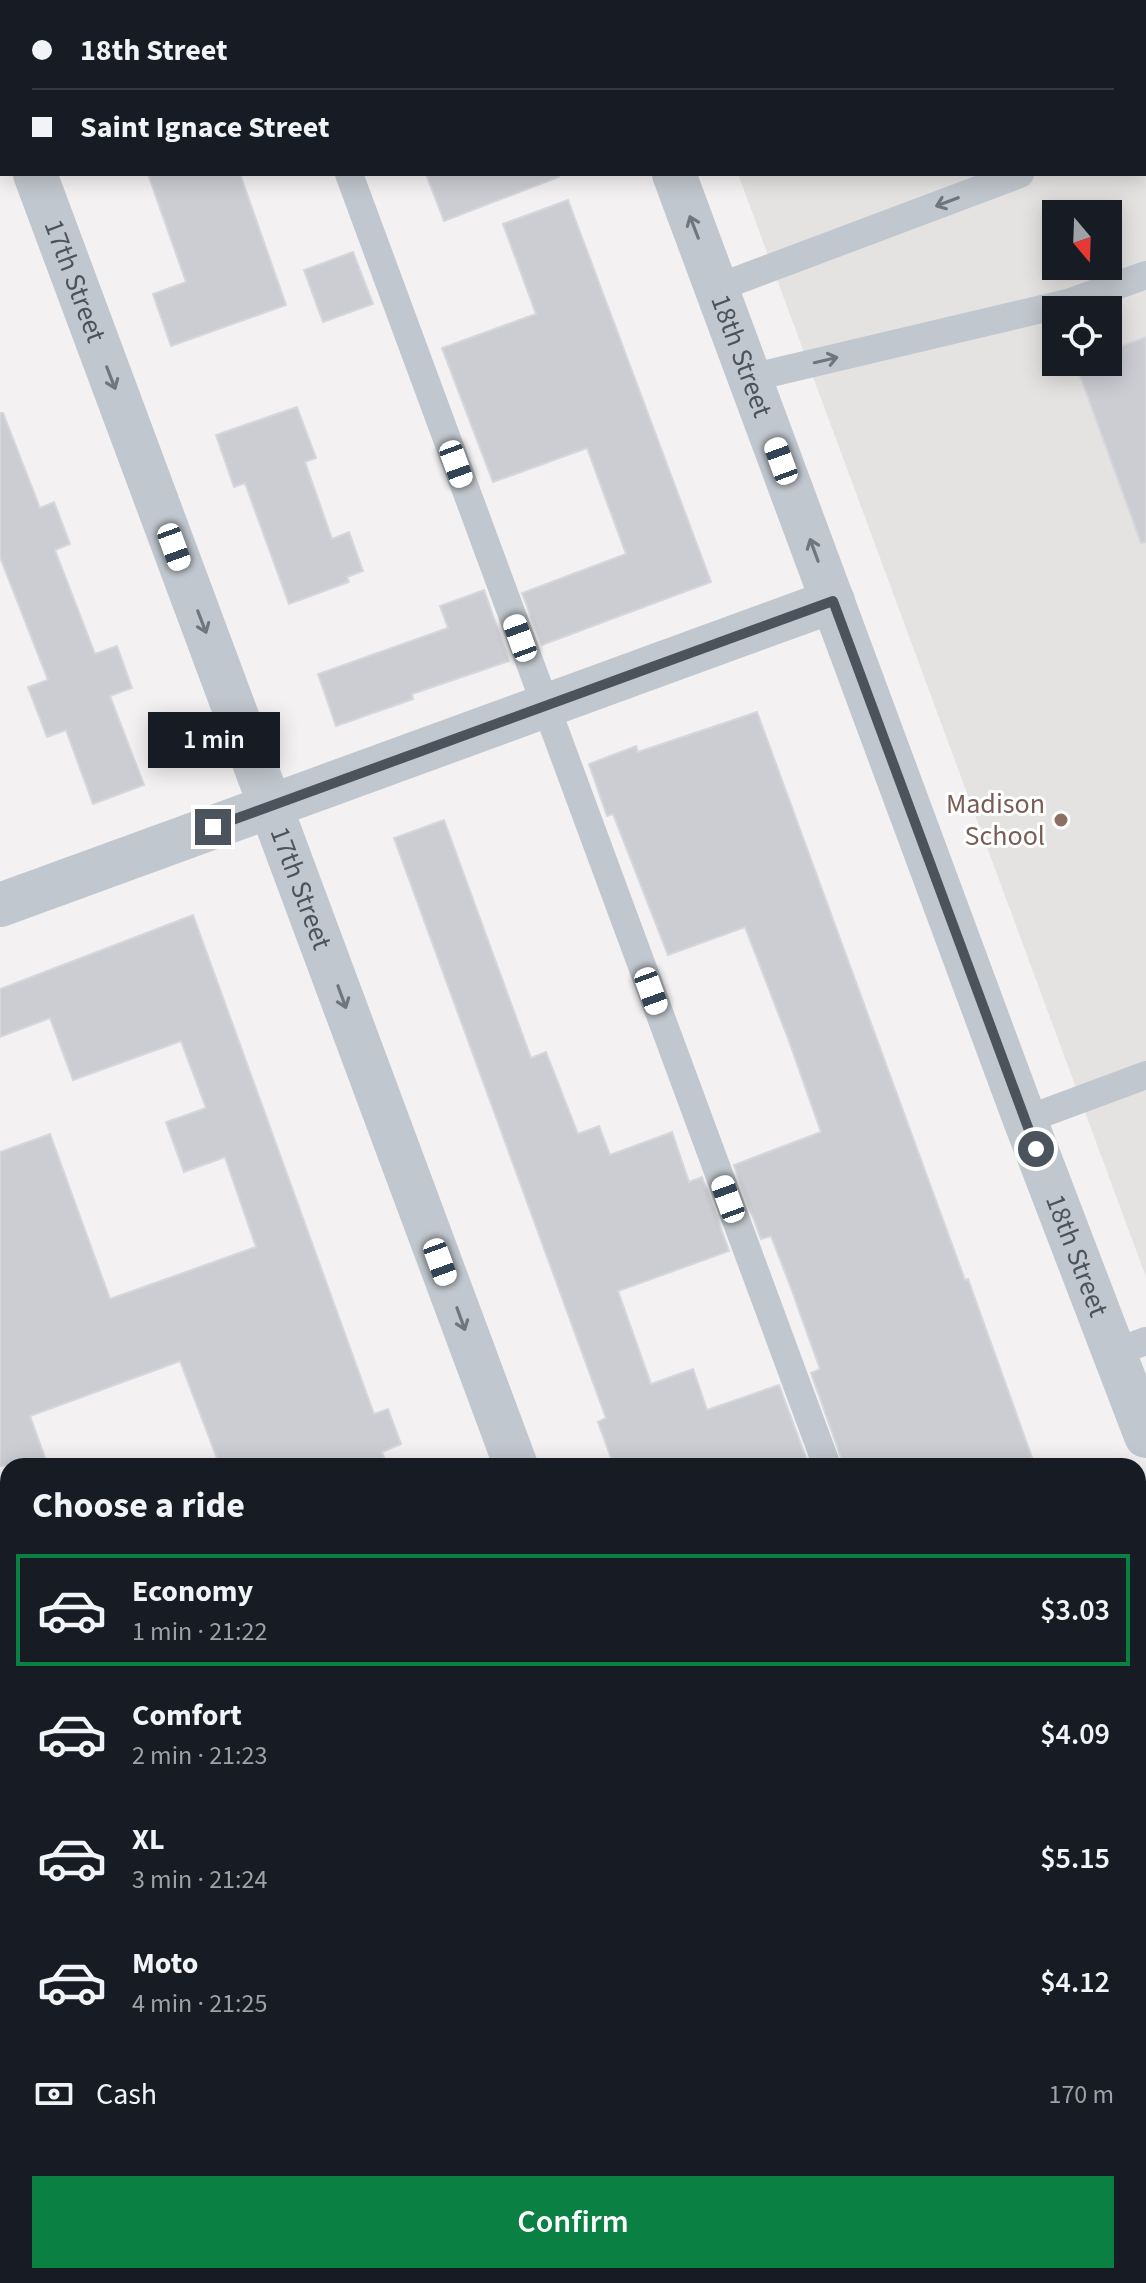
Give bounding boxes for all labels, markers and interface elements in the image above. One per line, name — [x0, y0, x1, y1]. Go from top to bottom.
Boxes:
text: 18th Street — [80, 29, 228, 72]
text: Saint Ignace Street — [80, 106, 329, 149]
one-way arrow — [935, 196, 960, 210]
north arrow — [1042, 200, 1122, 280]
map controls — [1042, 200, 1122, 376]
street label: 17th Street — [34, 214, 116, 348]
one-way arrow — [686, 216, 700, 240]
street label: 18th Street — [700, 289, 783, 423]
button: locate — [1042, 296, 1122, 376]
one-way arrow — [813, 352, 839, 367]
one-way arrow — [105, 365, 119, 390]
car — [762, 434, 800, 488]
car — [437, 437, 475, 491]
car — [155, 520, 193, 574]
one-way arrow — [806, 538, 820, 563]
one-way arrow — [196, 609, 210, 634]
car — [501, 611, 539, 665]
callout: 1 min — [147, 711, 279, 767]
text: 1 min — [183, 721, 245, 758]
place label: Madison School — [946, 784, 1045, 856]
route end — [195, 809, 231, 845]
marker: Madison School — [1052, 811, 1070, 829]
street label: 17th Street — [260, 821, 342, 956]
car — [632, 964, 670, 1018]
one-way arrow — [336, 984, 350, 1008]
route start — [1018, 1131, 1054, 1167]
car — [709, 1172, 747, 1226]
street label: 18th Street — [1035, 1188, 1119, 1323]
car — [421, 1235, 459, 1289]
one-way arrow — [455, 1306, 470, 1331]
text: Choose a ride — [32, 1480, 245, 1531]
text: Economy — [132, 1570, 253, 1613]
icon: car — [36, 1574, 108, 1646]
text: $3.03 — [1040, 1589, 1110, 1632]
text: 1 min · 21:22 — [132, 1613, 267, 1650]
text: Comfort — [132, 1694, 242, 1737]
icon: car — [36, 1698, 108, 1770]
text: $4.09 — [1040, 1713, 1110, 1756]
text: 2 min · 21:23 — [132, 1737, 267, 1774]
text: XL — [132, 1818, 165, 1861]
icon: car — [36, 1822, 108, 1894]
text: $5.15 — [1040, 1837, 1110, 1880]
text: 3 min · 21:24 — [132, 1861, 267, 1898]
text: Moto — [132, 1942, 198, 1985]
icon: car — [36, 1946, 108, 2018]
text: $4.12 — [1040, 1961, 1110, 2004]
text: 4 min · 21:25 — [132, 1985, 267, 2022]
icon: cash — [32, 2072, 76, 2116]
text: Cash — [96, 2073, 157, 2116]
text: 170 m — [1048, 2076, 1114, 2113]
button: Confirm — [32, 2176, 1114, 2268]

